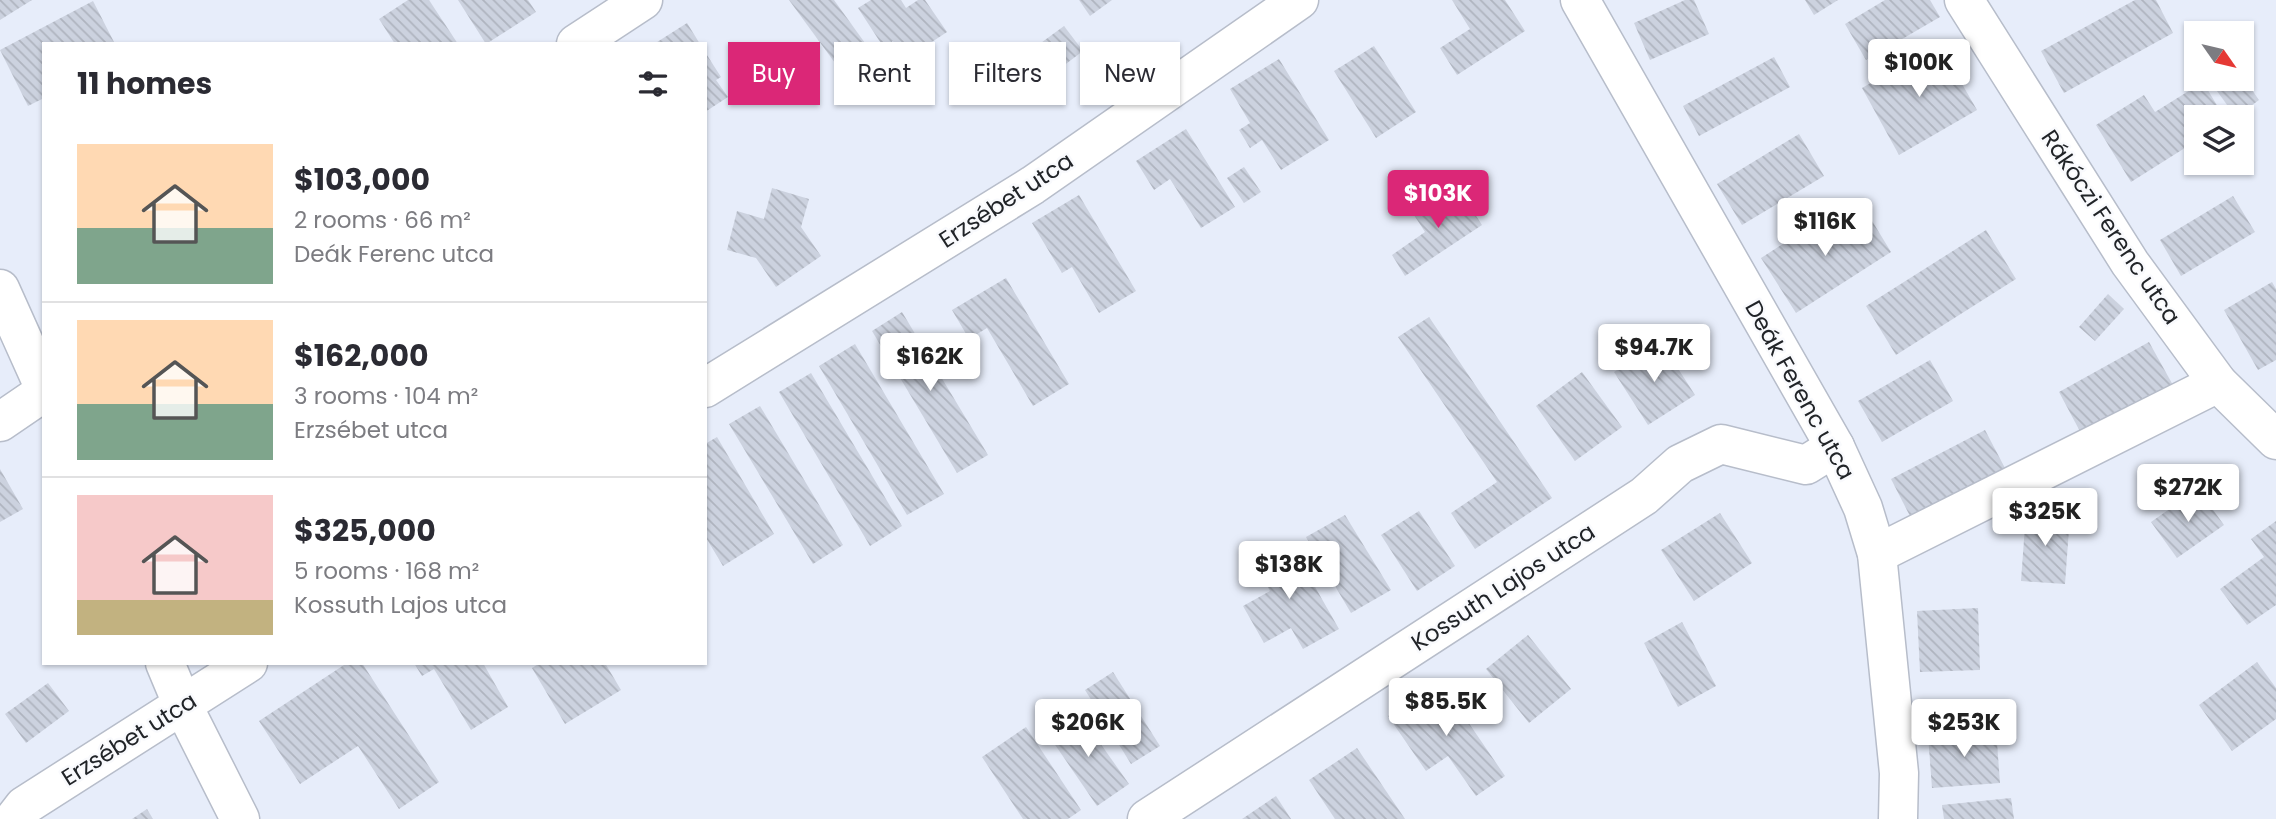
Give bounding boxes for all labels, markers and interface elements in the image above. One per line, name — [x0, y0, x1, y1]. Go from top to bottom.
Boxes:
north arrow — [2184, 21, 2254, 91]
map controls — [2184, 21, 2254, 175]
pin: $100K — [1870, 40, 1968, 99]
chip: Buy — [728, 42, 820, 105]
chip: Rent — [834, 42, 935, 105]
chip: Filters — [949, 42, 1066, 105]
chip: New — [1080, 42, 1180, 105]
text: $100K — [1884, 46, 1954, 78]
text: 11 homes — [77, 62, 212, 105]
icon: filters — [634, 65, 672, 103]
button: layers — [2184, 105, 2254, 175]
street label: Rákóczi Ferenc utca — [2034, 123, 2188, 331]
street label: Erzsébet utca — [933, 145, 1079, 255]
text: $103,000 — [294, 158, 430, 201]
pin: $103K — [1389, 170, 1487, 230]
icon: home — [133, 172, 217, 256]
text: $103K — [1404, 177, 1472, 209]
pin: $116K — [1776, 198, 1874, 258]
text: 2 rooms · 66 m² — [294, 204, 471, 236]
text: $116K — [1793, 205, 1857, 237]
text: Deák Ferenc utca — [294, 238, 494, 270]
street label: Deák Ferenc utca — [1737, 295, 1863, 485]
pin: $94.7K — [1597, 324, 1711, 384]
text: $94.7K — [1614, 331, 1694, 363]
text: $162,000 — [294, 334, 429, 377]
pin: $162K — [881, 334, 979, 393]
text: $162K — [896, 340, 964, 372]
icon: home — [133, 348, 217, 432]
text: 3 rooms · 104 m² — [294, 380, 478, 412]
text: Erzsébet utca — [294, 414, 448, 446]
pin: $272K — [2139, 464, 2237, 524]
text: $272K — [2153, 471, 2223, 503]
pin: $325K — [1996, 489, 2094, 548]
text: $325K — [2008, 495, 2082, 527]
text: $325,000 — [294, 509, 436, 552]
street label: Kossuth Lajos utca — [1405, 516, 1601, 658]
icon: home — [133, 523, 217, 607]
pin: $138K — [1240, 542, 1338, 601]
text: $138K — [1255, 548, 1323, 580]
text: 5 rooms · 168 m² — [294, 555, 479, 587]
text: Kossuth Lajos utca — [294, 589, 507, 621]
pin: $85.5K — [1389, 678, 1503, 738]
street label: Erzsébet utca — [55, 685, 203, 793]
text: $85.5K — [1405, 685, 1487, 717]
pin: $206K — [1039, 700, 1137, 759]
pin: $253K — [1915, 700, 2013, 759]
text: $206K — [1051, 706, 1125, 738]
text: $253K — [1927, 706, 2001, 738]

